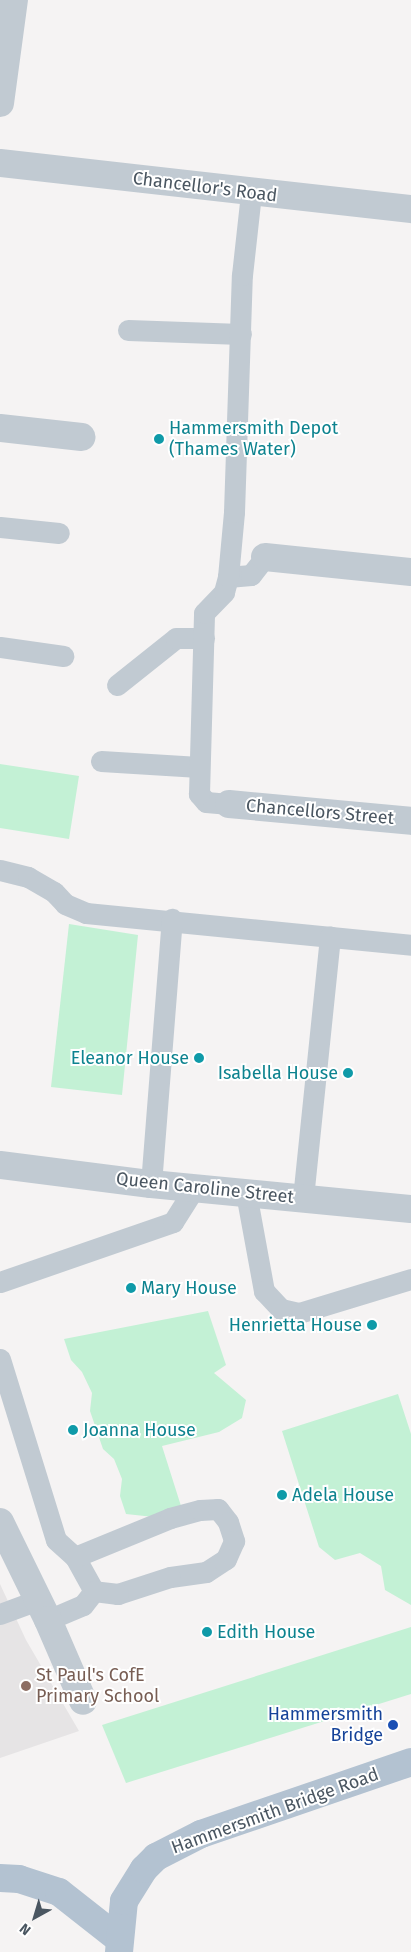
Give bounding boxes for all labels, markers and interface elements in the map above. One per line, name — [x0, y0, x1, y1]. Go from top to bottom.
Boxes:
street label: Chancellor's Road — [132, 167, 278, 207]
place label: Hammersmith Depot (Thames Water) — [169, 418, 338, 460]
marker: Hammersmith Depot (Thames Water) — [153, 433, 165, 445]
street label: Chancellors Street — [245, 795, 395, 829]
place label: Eleanor House — [71, 1047, 189, 1069]
marker: Eleanor House — [193, 1052, 205, 1064]
place label: Isabella House — [218, 1062, 338, 1084]
marker: Isabella House — [342, 1067, 354, 1079]
street label: Queen Caroline Street — [115, 1168, 295, 1208]
place label: Mary House — [141, 1277, 237, 1299]
marker: Mary House — [125, 1282, 137, 1294]
place label: Henrietta House — [229, 1314, 362, 1336]
marker: Henrietta House — [366, 1319, 378, 1331]
place label: Joanna House — [83, 1419, 196, 1441]
marker: Joanna House — [67, 1424, 79, 1436]
place label: Adela House — [292, 1484, 394, 1506]
marker: Adela House — [276, 1489, 288, 1501]
place label: Edith House — [217, 1621, 315, 1643]
marker: Edith House — [201, 1626, 213, 1638]
place label: St Paul's CofE Primary School — [36, 1665, 159, 1708]
marker: St Paul's CofE Primary School — [20, 1680, 32, 1692]
place label: Hammersmith Bridge — [268, 1704, 383, 1746]
marker: Hammersmith Bridge — [387, 1719, 399, 1731]
street label: Hammersmith Bridge Road — [168, 1763, 382, 1859]
north arrow — [10, 1892, 60, 1942]
text: N — [16, 1920, 34, 1939]

